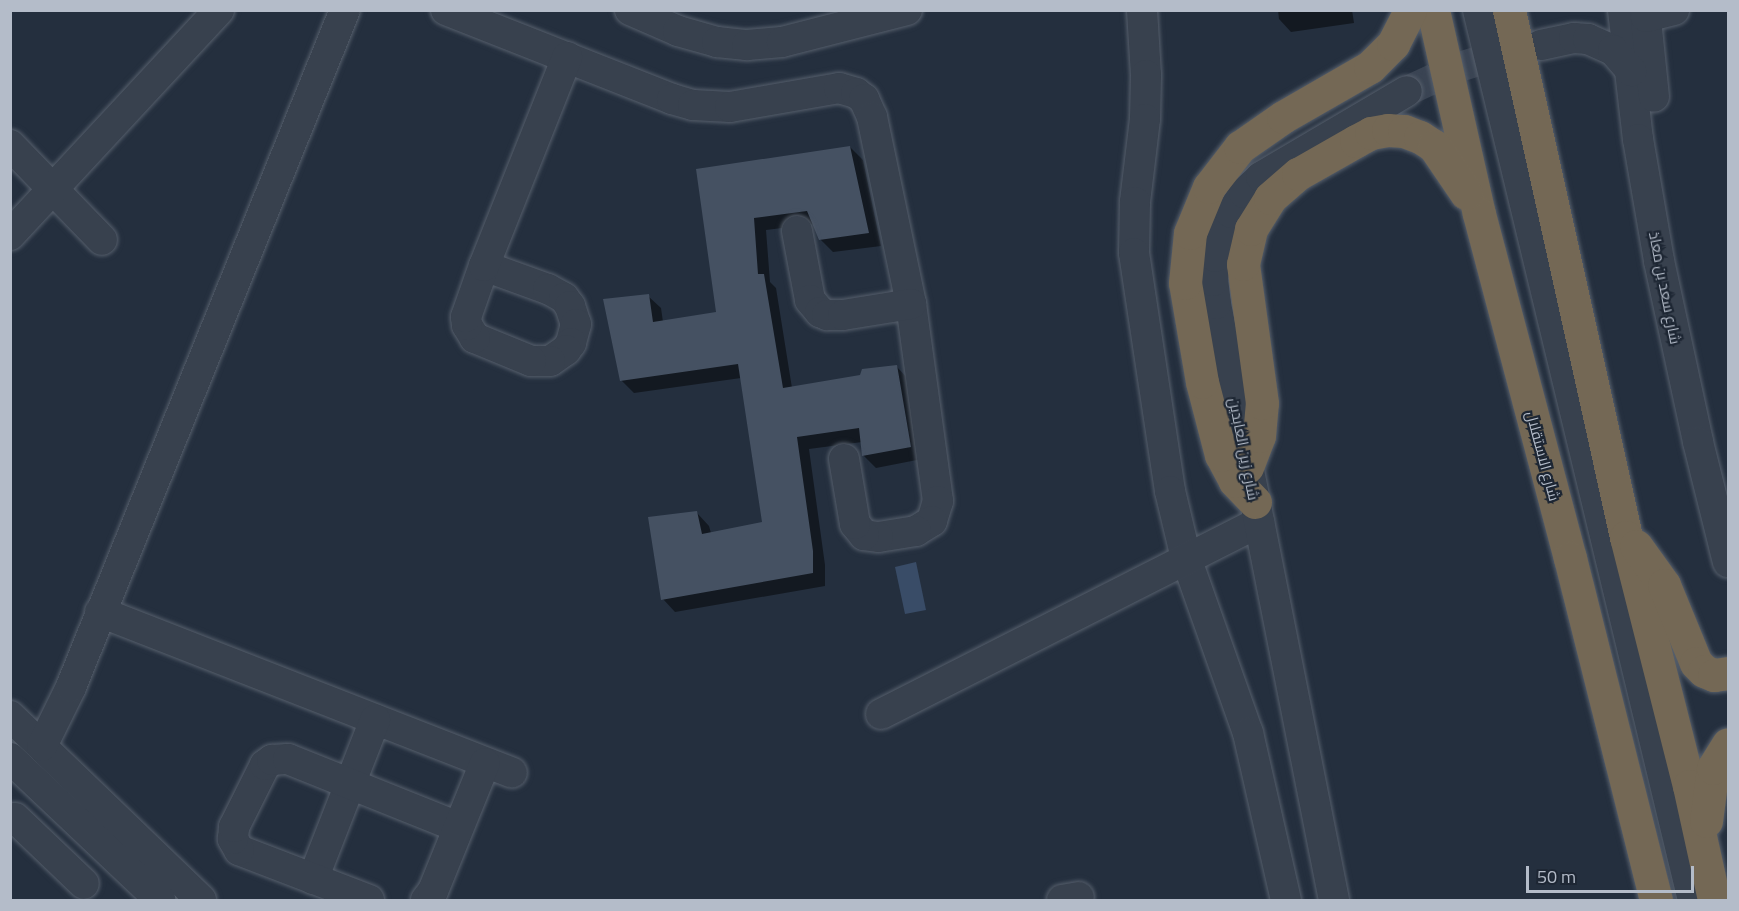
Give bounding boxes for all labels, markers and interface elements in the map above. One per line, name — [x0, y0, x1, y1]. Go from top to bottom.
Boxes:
street label: شارع سعد بن معاذ — [1645, 230, 1685, 346]
street label: شارع زين العابدين — [1225, 396, 1263, 502]
street label: شارع الاستقلال — [1522, 409, 1564, 503]
scale bar — [1529, 854, 1697, 892]
text: 50 m — [1537, 863, 1576, 890]

